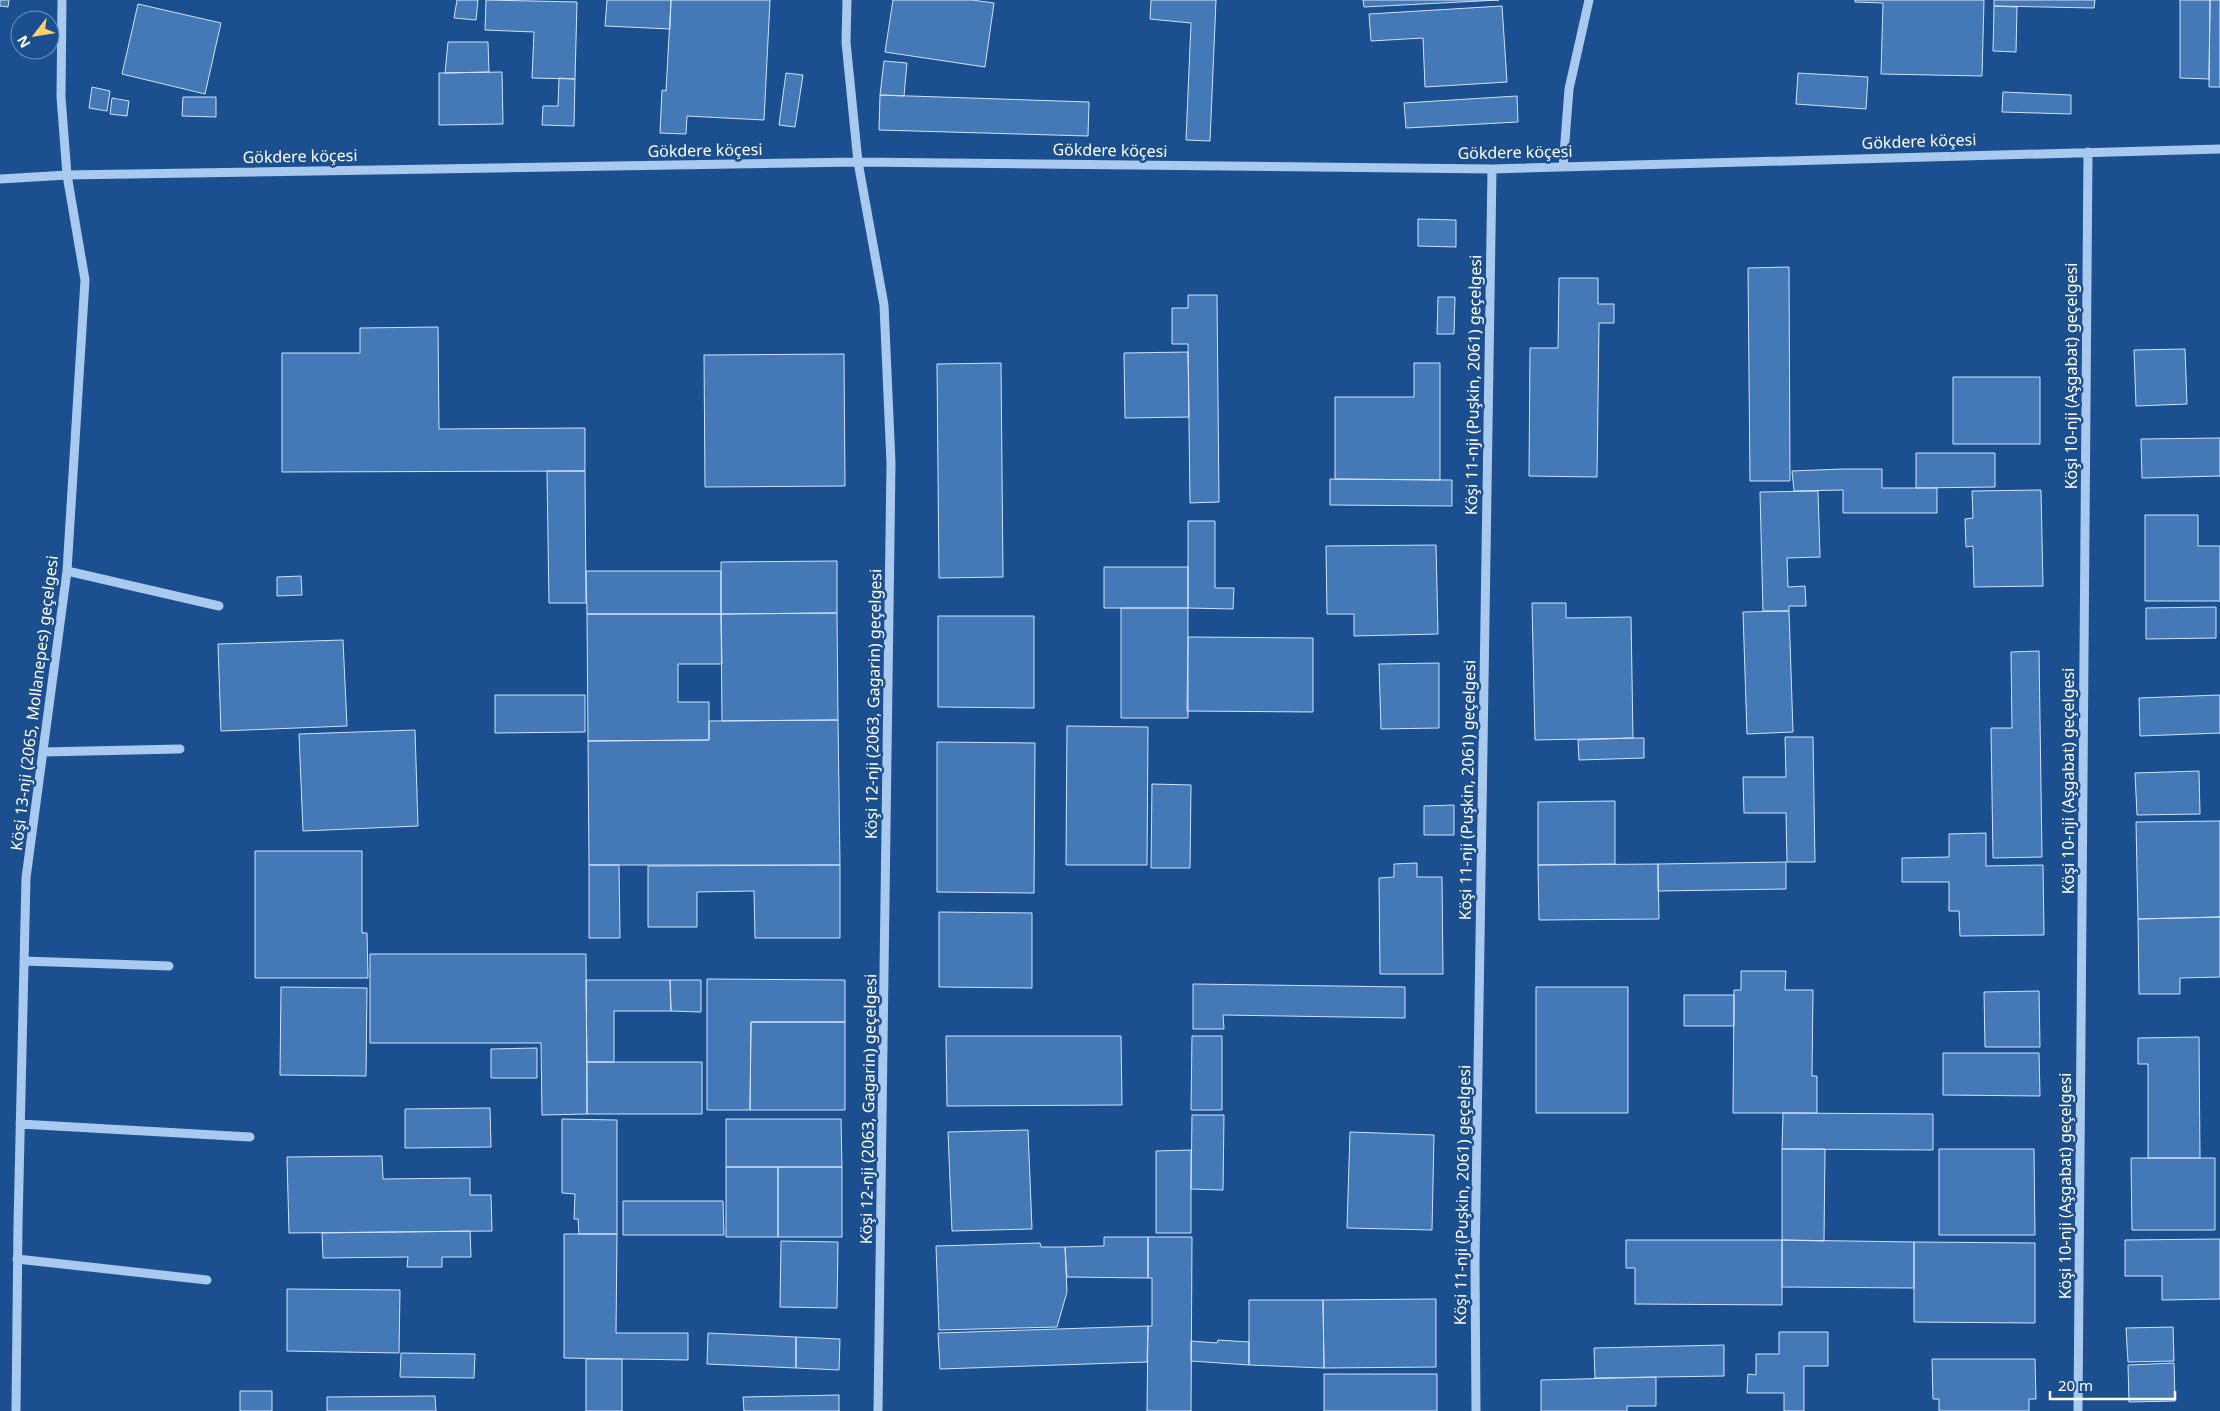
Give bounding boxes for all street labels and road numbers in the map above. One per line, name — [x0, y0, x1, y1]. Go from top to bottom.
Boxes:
street label: Gökdere köçesi — [1861, 128, 1977, 154]
street label: Gökdere köçesi — [647, 138, 763, 162]
street label: Gökdere köçesi — [1052, 138, 1168, 162]
street label: Gökdere köçesi — [1457, 140, 1573, 164]
street label: Gökdere köçesi — [242, 144, 358, 168]
street label: Köşi 11-nji (Puşkin, 2061) geçelgesi — [1460, 255, 1486, 515]
street label: Köşi 10-nji (Aşgabat) geçelgesi — [2060, 263, 2082, 489]
street label: Köşi 13-nji (2065, Mollanepes) geçelgesi — [5, 554, 63, 852]
street label: Köşi 12-nji (2063, Gagarin) geçelgesi — [860, 569, 886, 839]
street label: Köşi 11-nji (Puşkin, 2061) geçelgesi — [1454, 660, 1480, 920]
street label: Köşi 10-nji (Aşgabat) geçelgesi — [2057, 668, 2079, 894]
street label: Köşi 12-nji (2063, Gagarin) geçelgesi — [855, 974, 881, 1244]
street label: Köşi 11-nji (Puşkin, 2061) geçelgesi — [1449, 1065, 1475, 1325]
street label: Köşi 10-nji (Aşgabat) geçelgesi — [2054, 1073, 2076, 1299]

